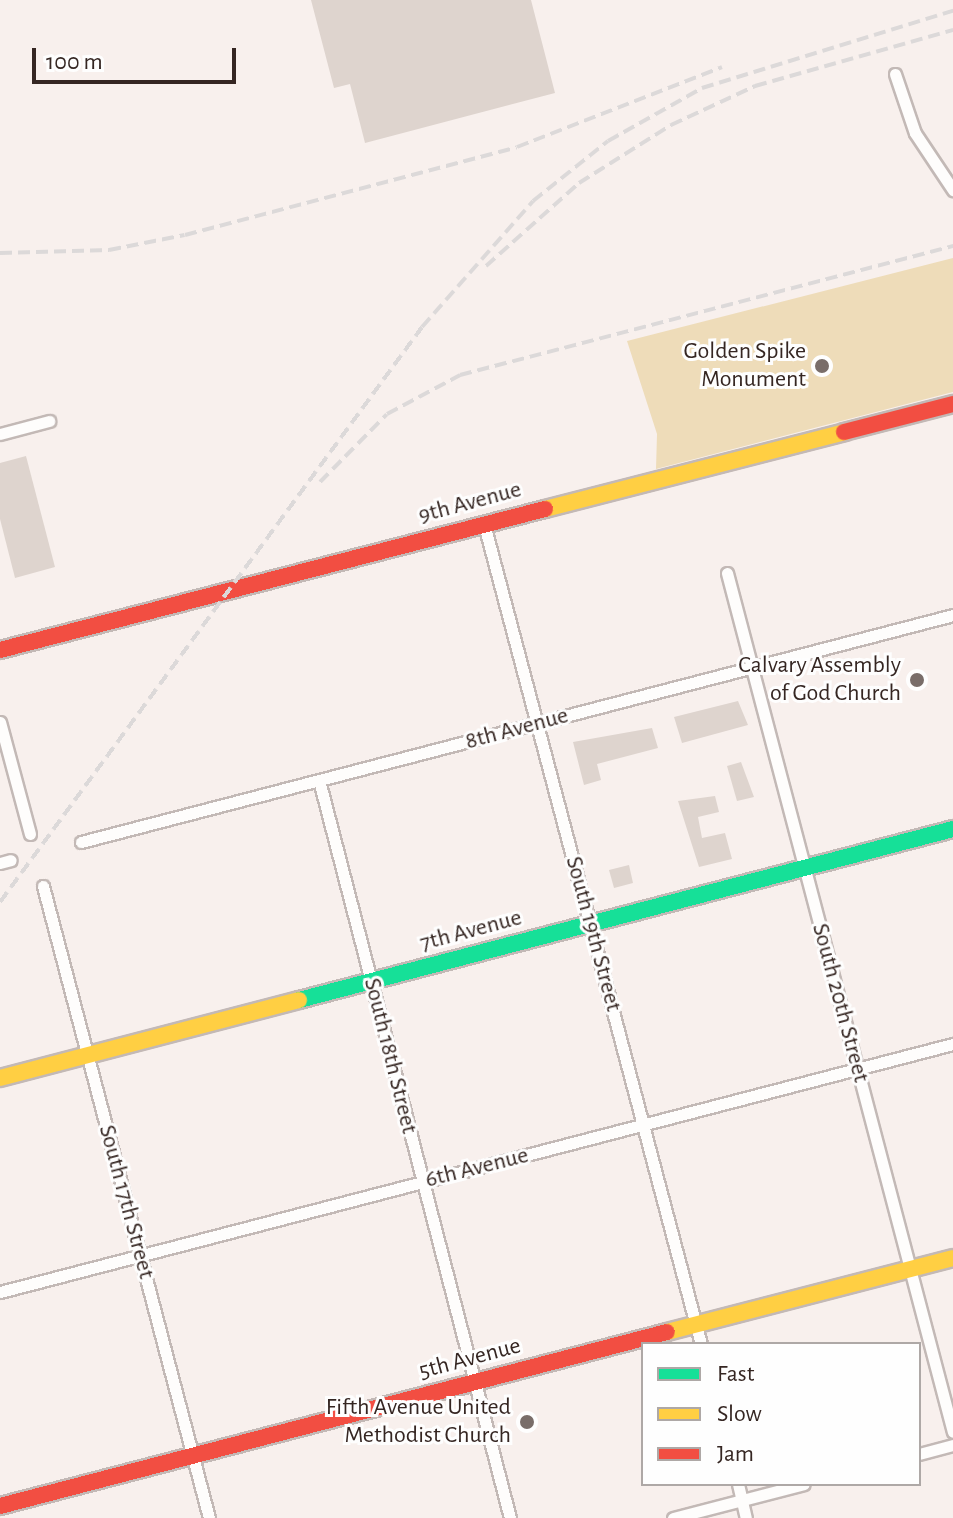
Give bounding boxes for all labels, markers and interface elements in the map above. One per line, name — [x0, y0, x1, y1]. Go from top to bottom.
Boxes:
scale bar — [36, 32, 240, 82]
text: 100 m — [46, 50, 103, 74]
place label: Golden Spike Monument — [684, 338, 806, 394]
marker: Golden Spike Monument — [813, 357, 831, 375]
street label: 9th Avenue — [415, 475, 525, 531]
place label: Calvary Assembly of God Church — [738, 652, 901, 708]
marker: Calvary Assembly of God Church — [908, 671, 926, 689]
street label: 8th Avenue — [462, 701, 572, 757]
street label: South 19th Street — [559, 853, 627, 1015]
street label: 7th Avenue — [417, 904, 525, 958]
street label: South 20th Street — [805, 920, 875, 1086]
street label: South 18th Street — [357, 975, 423, 1137]
street label: South 17th Street — [92, 1122, 160, 1282]
street label: 6th Avenue — [422, 1141, 532, 1195]
street label: 5th Avenue — [416, 1332, 524, 1386]
legend — [641, 1342, 921, 1486]
text: Fast — [717, 1362, 754, 1386]
place label: Fifth Avenue United Methodist Church — [326, 1394, 511, 1450]
text: Slow — [717, 1402, 762, 1426]
marker: Fifth Avenue United Methodist Church — [518, 1413, 536, 1431]
text: Jam — [717, 1442, 754, 1466]

